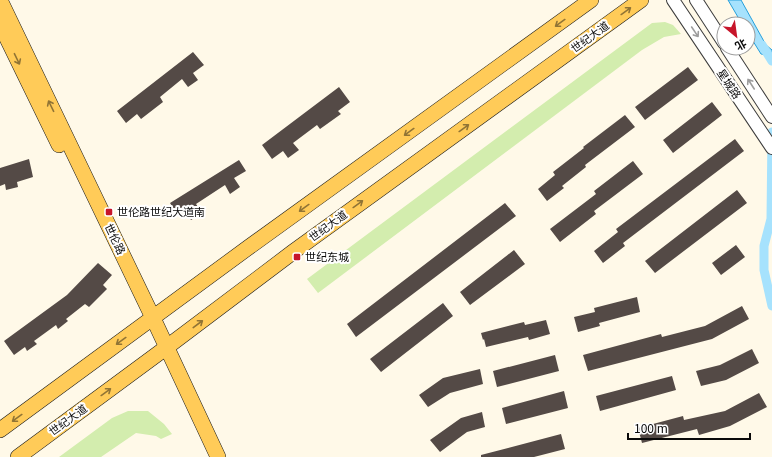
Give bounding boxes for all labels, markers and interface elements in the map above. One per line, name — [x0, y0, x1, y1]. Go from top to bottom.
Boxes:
one-way arrow — [620, 7, 631, 15]
north arrow — [716, 16, 756, 56]
street label: 世纪大道 — [567, 17, 612, 56]
one-way arrow — [555, 19, 566, 27]
one-way arrow — [691, 27, 699, 38]
text: 北 — [733, 36, 750, 55]
one-way arrow — [14, 53, 21, 65]
street label: 星城路 — [714, 65, 746, 102]
one-way arrow — [747, 79, 755, 90]
one-way arrow — [47, 100, 54, 112]
one-way arrow — [458, 124, 469, 132]
one-way arrow — [404, 128, 415, 136]
one-way arrow — [353, 200, 364, 208]
place label: 世伦路世纪大道南 — [117, 203, 205, 219]
one-way arrow — [298, 204, 309, 212]
street label: 世纪大道 — [305, 206, 350, 245]
marker: 世伦路世纪大道南 — [104, 207, 114, 217]
street label: 世伦路 — [101, 220, 130, 257]
place label: 世纪东城 — [305, 248, 349, 264]
marker: 世纪东城 — [292, 252, 302, 262]
one-way arrow — [193, 320, 204, 328]
one-way arrow — [116, 336, 127, 345]
one-way arrow — [100, 388, 111, 397]
street label: 世纪大道 — [45, 400, 90, 439]
one-way arrow — [11, 414, 22, 422]
scale bar — [628, 415, 750, 441]
text: 100 m — [634, 419, 668, 436]

